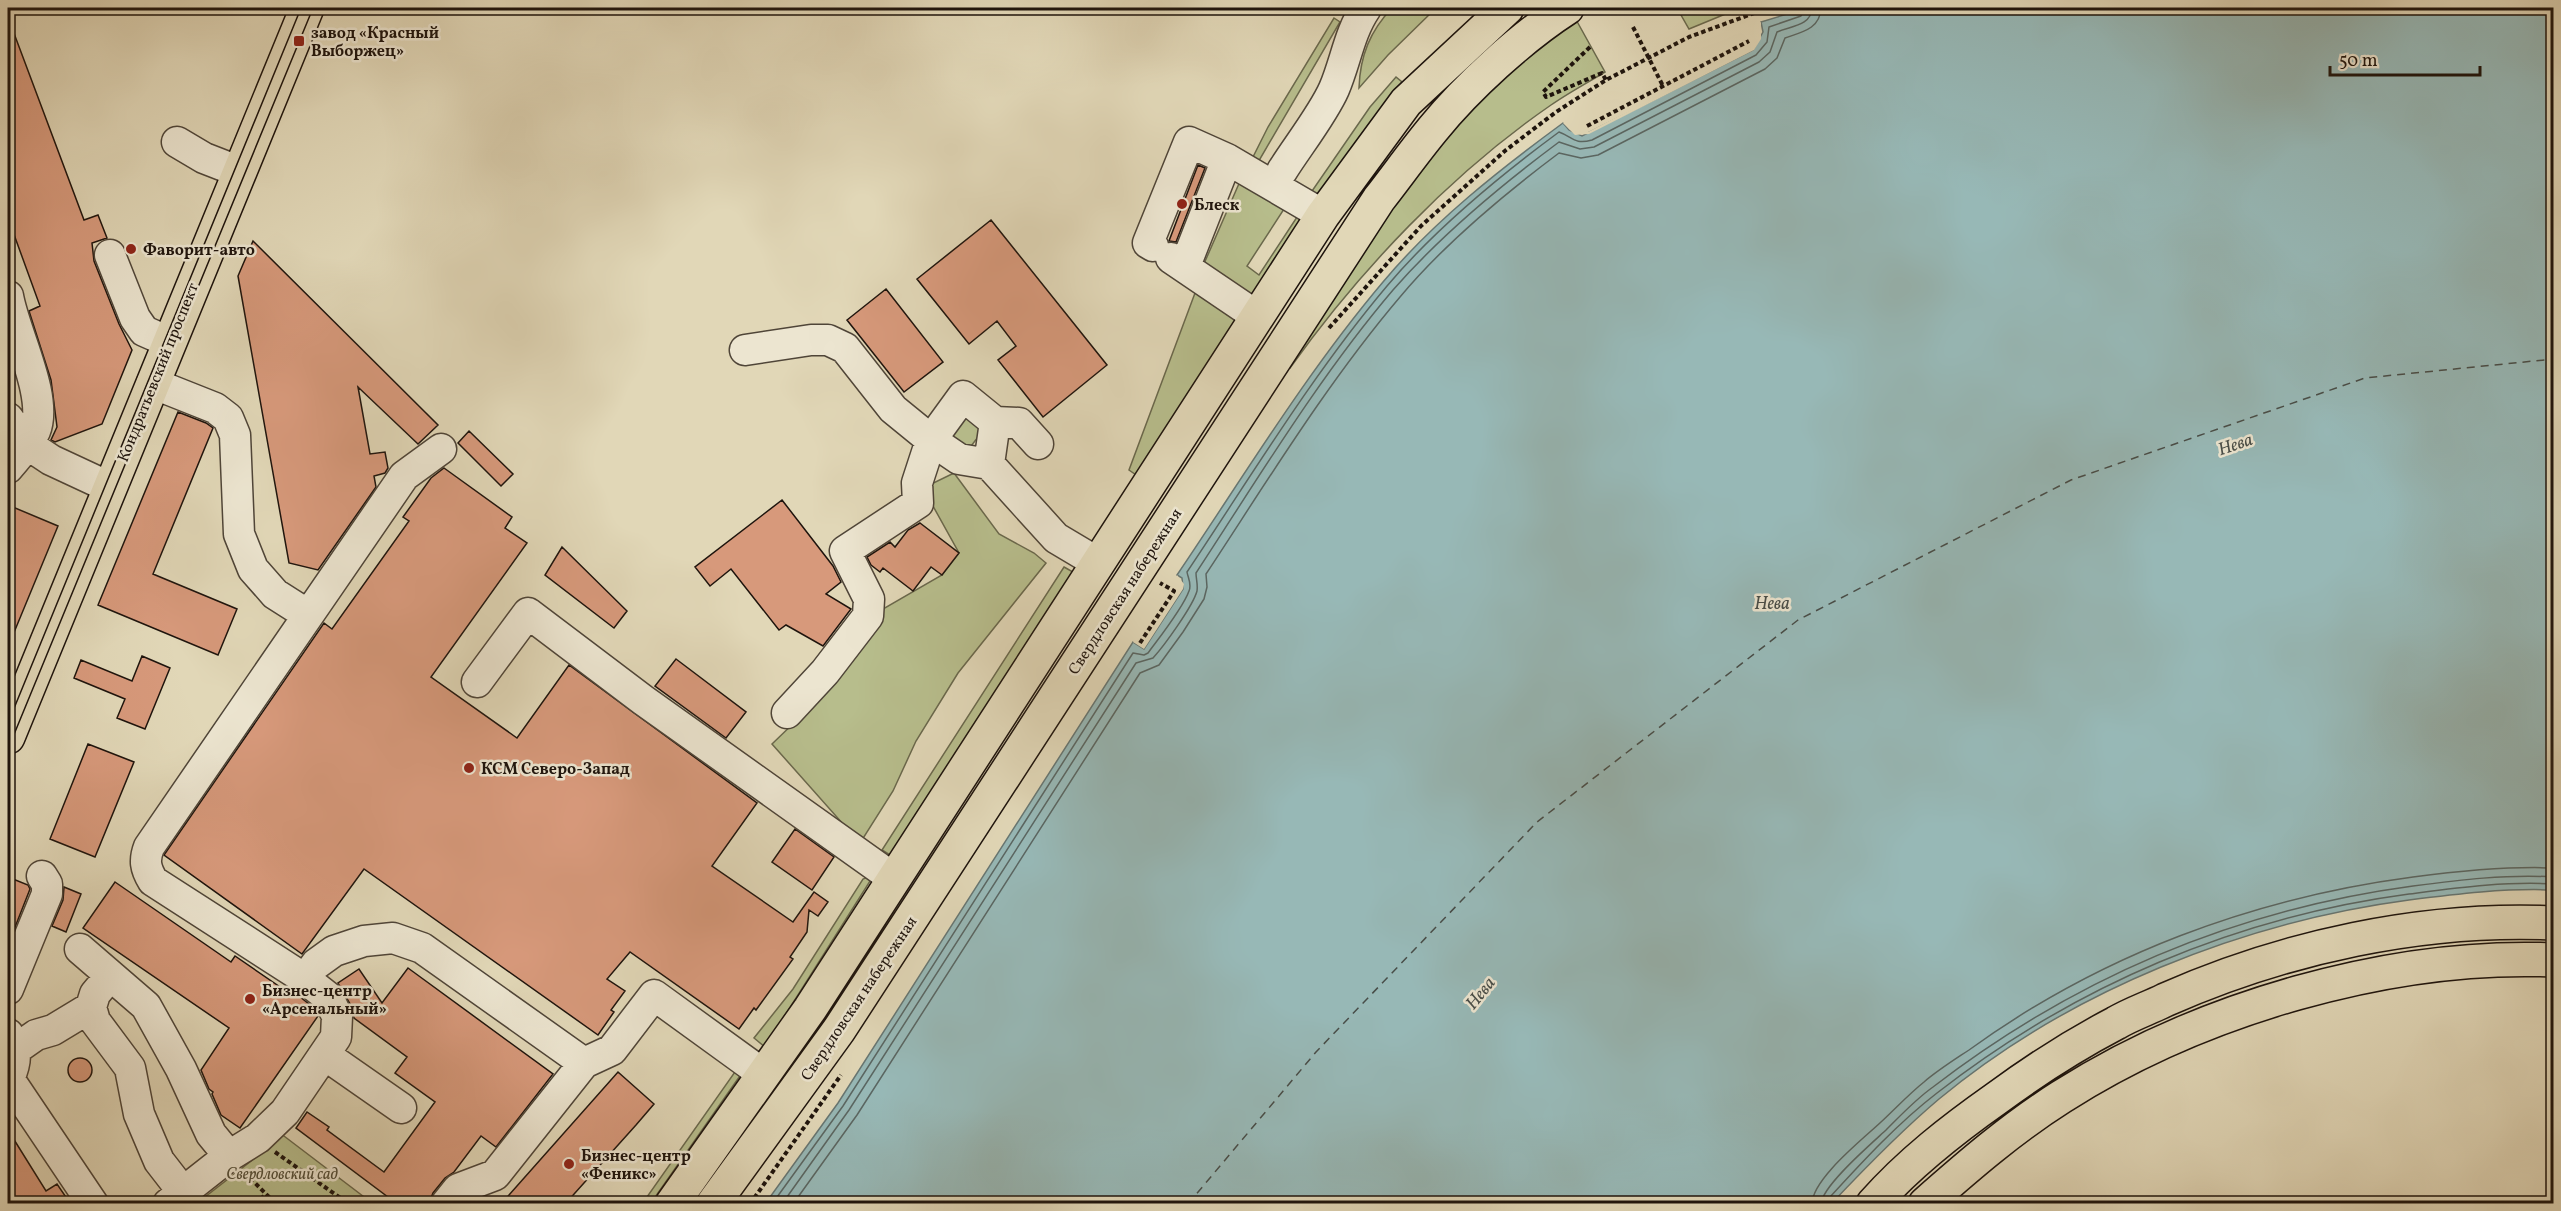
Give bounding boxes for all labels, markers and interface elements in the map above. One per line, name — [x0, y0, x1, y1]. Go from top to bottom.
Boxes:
place label: завод «Красный Выборжец» — [311, 23, 439, 63]
marker: завод «Красный Выборжец» — [292, 34, 306, 48]
scale bar — [2330, 39, 2480, 77]
text: 50 m — [2339, 49, 2378, 74]
place label: Блеск — [1194, 195, 1240, 217]
marker: Блеск — [1175, 197, 1189, 211]
place label: Фаворит-авто — [143, 240, 255, 262]
marker: Фаворит-авто — [124, 242, 138, 256]
street label: Кондратьевский проспект — [113, 280, 205, 466]
water label: Нева — [2215, 428, 2256, 463]
street label: Свердловская набережная — [1064, 505, 1188, 680]
water label: Нева — [1754, 592, 1790, 617]
place label: КСМ Северо-Запад — [481, 759, 630, 781]
marker: КСМ Северо-Запад — [462, 761, 476, 775]
street label: Свердловская набережная — [796, 912, 923, 1086]
water label: Нева — [1460, 972, 1502, 1016]
place label: Бизнес-центр «Арсенальный» — [262, 981, 387, 1021]
marker: Бизнес-центр «Арсенальный» — [243, 992, 257, 1006]
place label: Бизнес-центр «Феникс» — [581, 1146, 691, 1186]
marker: Бизнес-центр «Феникс» — [562, 1157, 576, 1171]
park label: Свердловский сад — [226, 1164, 339, 1186]

